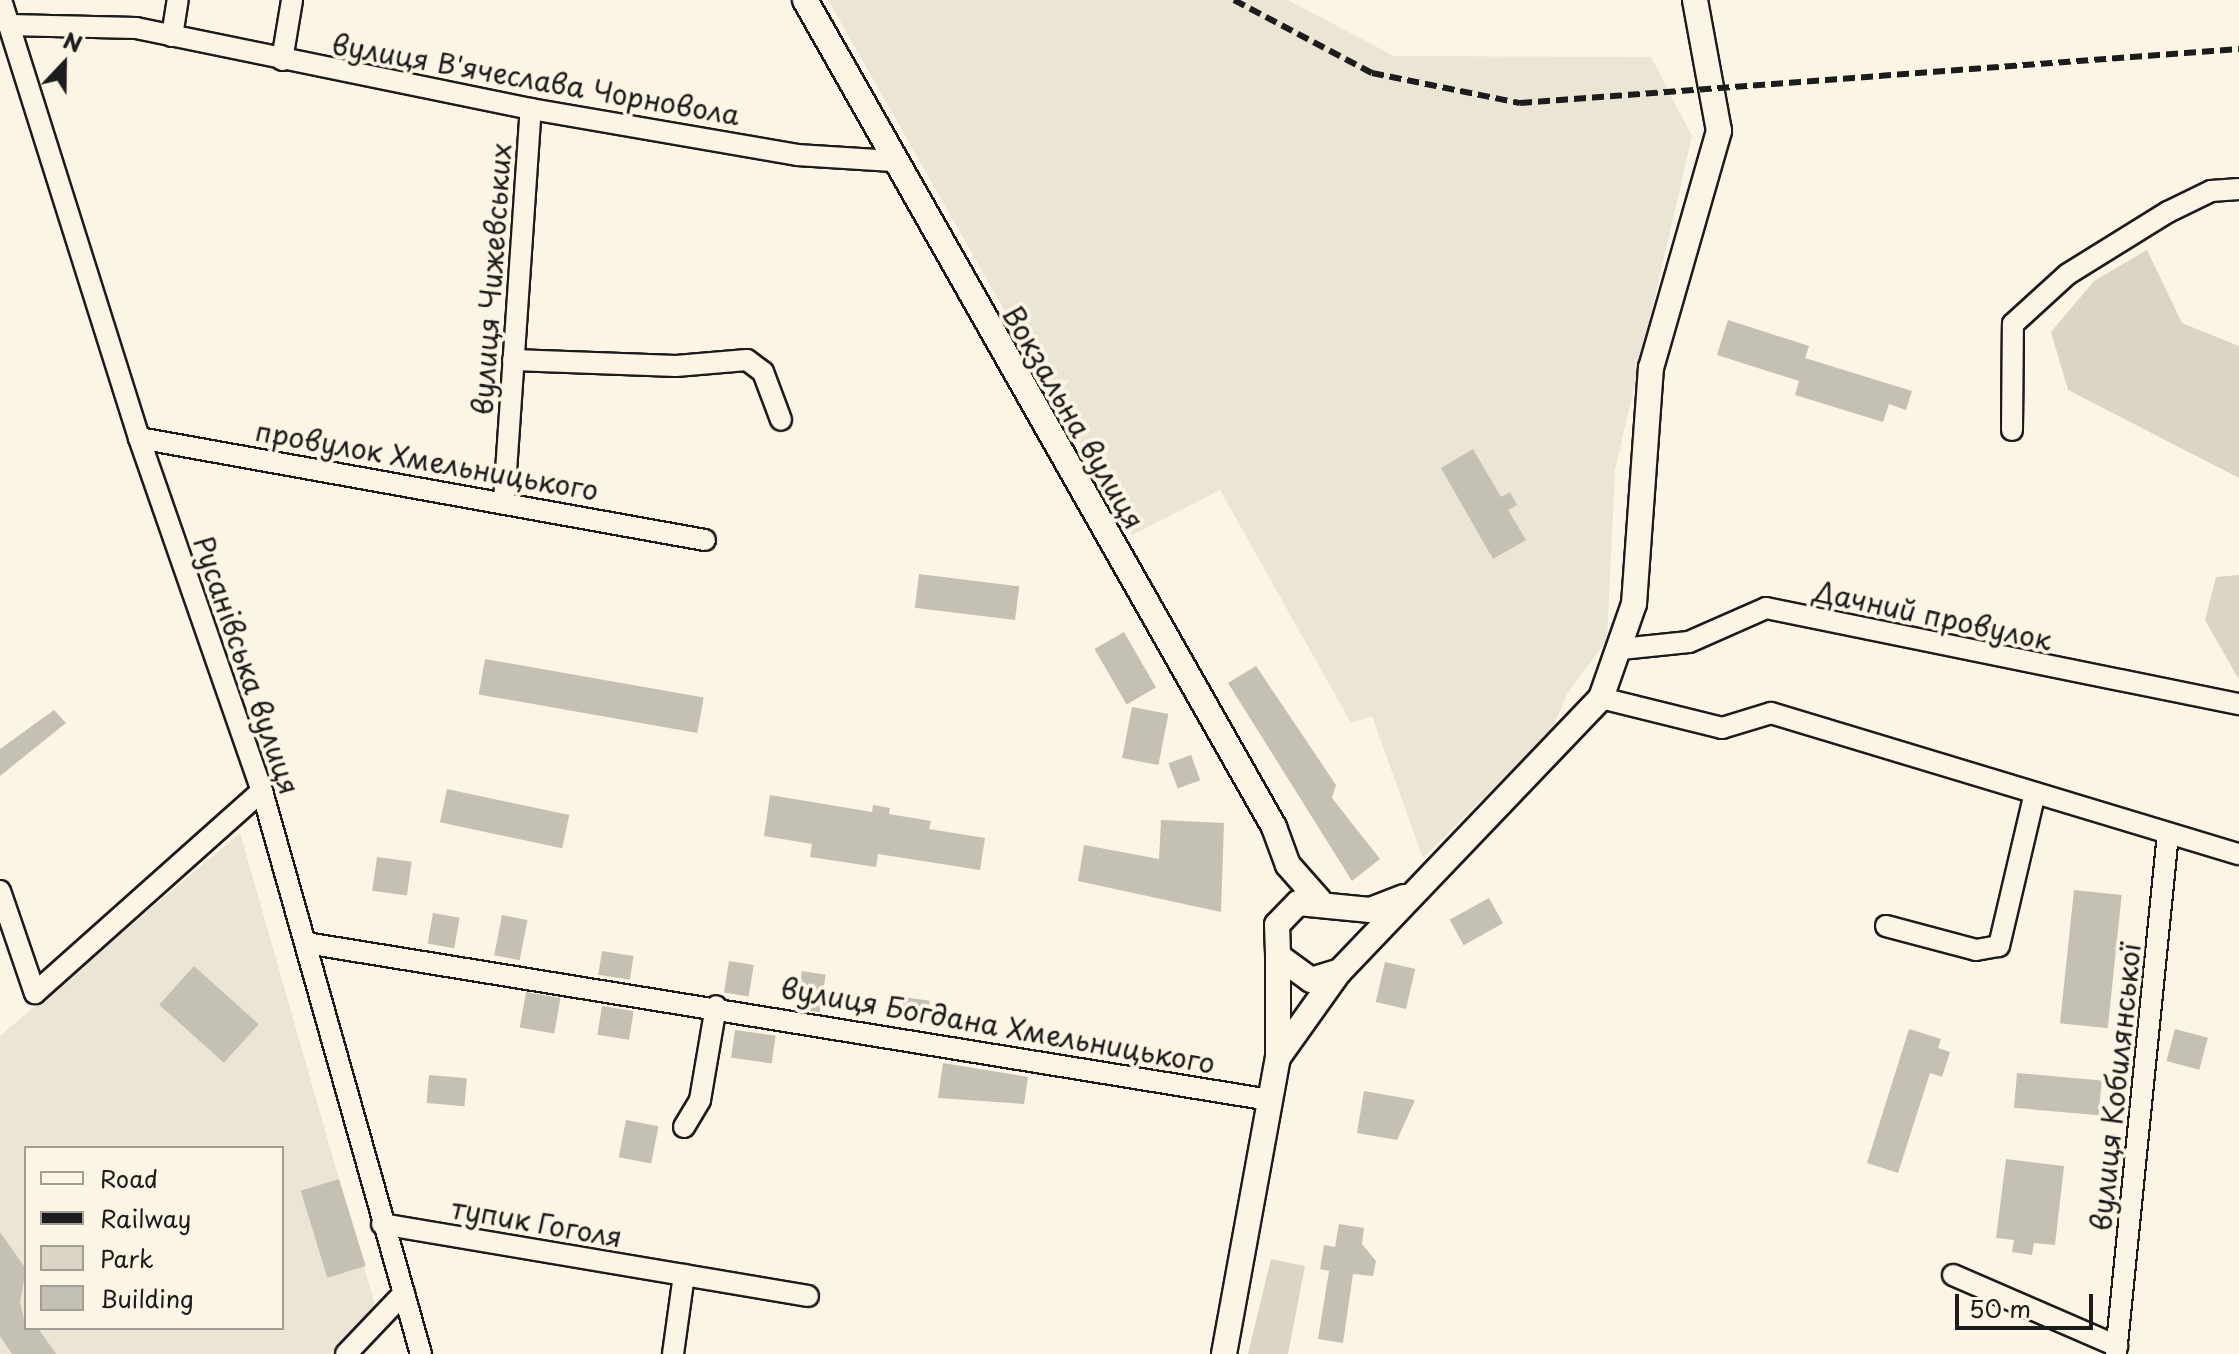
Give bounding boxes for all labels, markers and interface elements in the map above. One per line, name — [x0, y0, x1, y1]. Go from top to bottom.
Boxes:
text: N — [59, 23, 87, 60]
north arrow — [24, 24, 104, 104]
street label: вулиця В'ячеслава Чорновола — [329, 26, 743, 132]
street label: вулиця Чижевських — [465, 141, 517, 417]
street label: Вокзальна вулиця — [996, 299, 1152, 535]
street label: провулок Хмельницького — [252, 413, 602, 507]
street label: Русанівська вулиця — [187, 531, 307, 799]
street label: Дачний провулок — [1811, 573, 2055, 657]
street label: вулиця Кобилянської — [2083, 941, 2147, 1233]
street label: вулиця Богдана Хмельницького — [778, 970, 1218, 1080]
legend — [24, 1146, 284, 1330]
text: Road — [100, 1160, 158, 1196]
street label: тупик Гоголя — [449, 1190, 625, 1254]
text: Railway — [100, 1200, 191, 1236]
text: Park — [100, 1240, 154, 1276]
scale bar — [1959, 1278, 2097, 1328]
text: Building — [100, 1280, 194, 1316]
text: 50 m — [1969, 1290, 2031, 1326]

